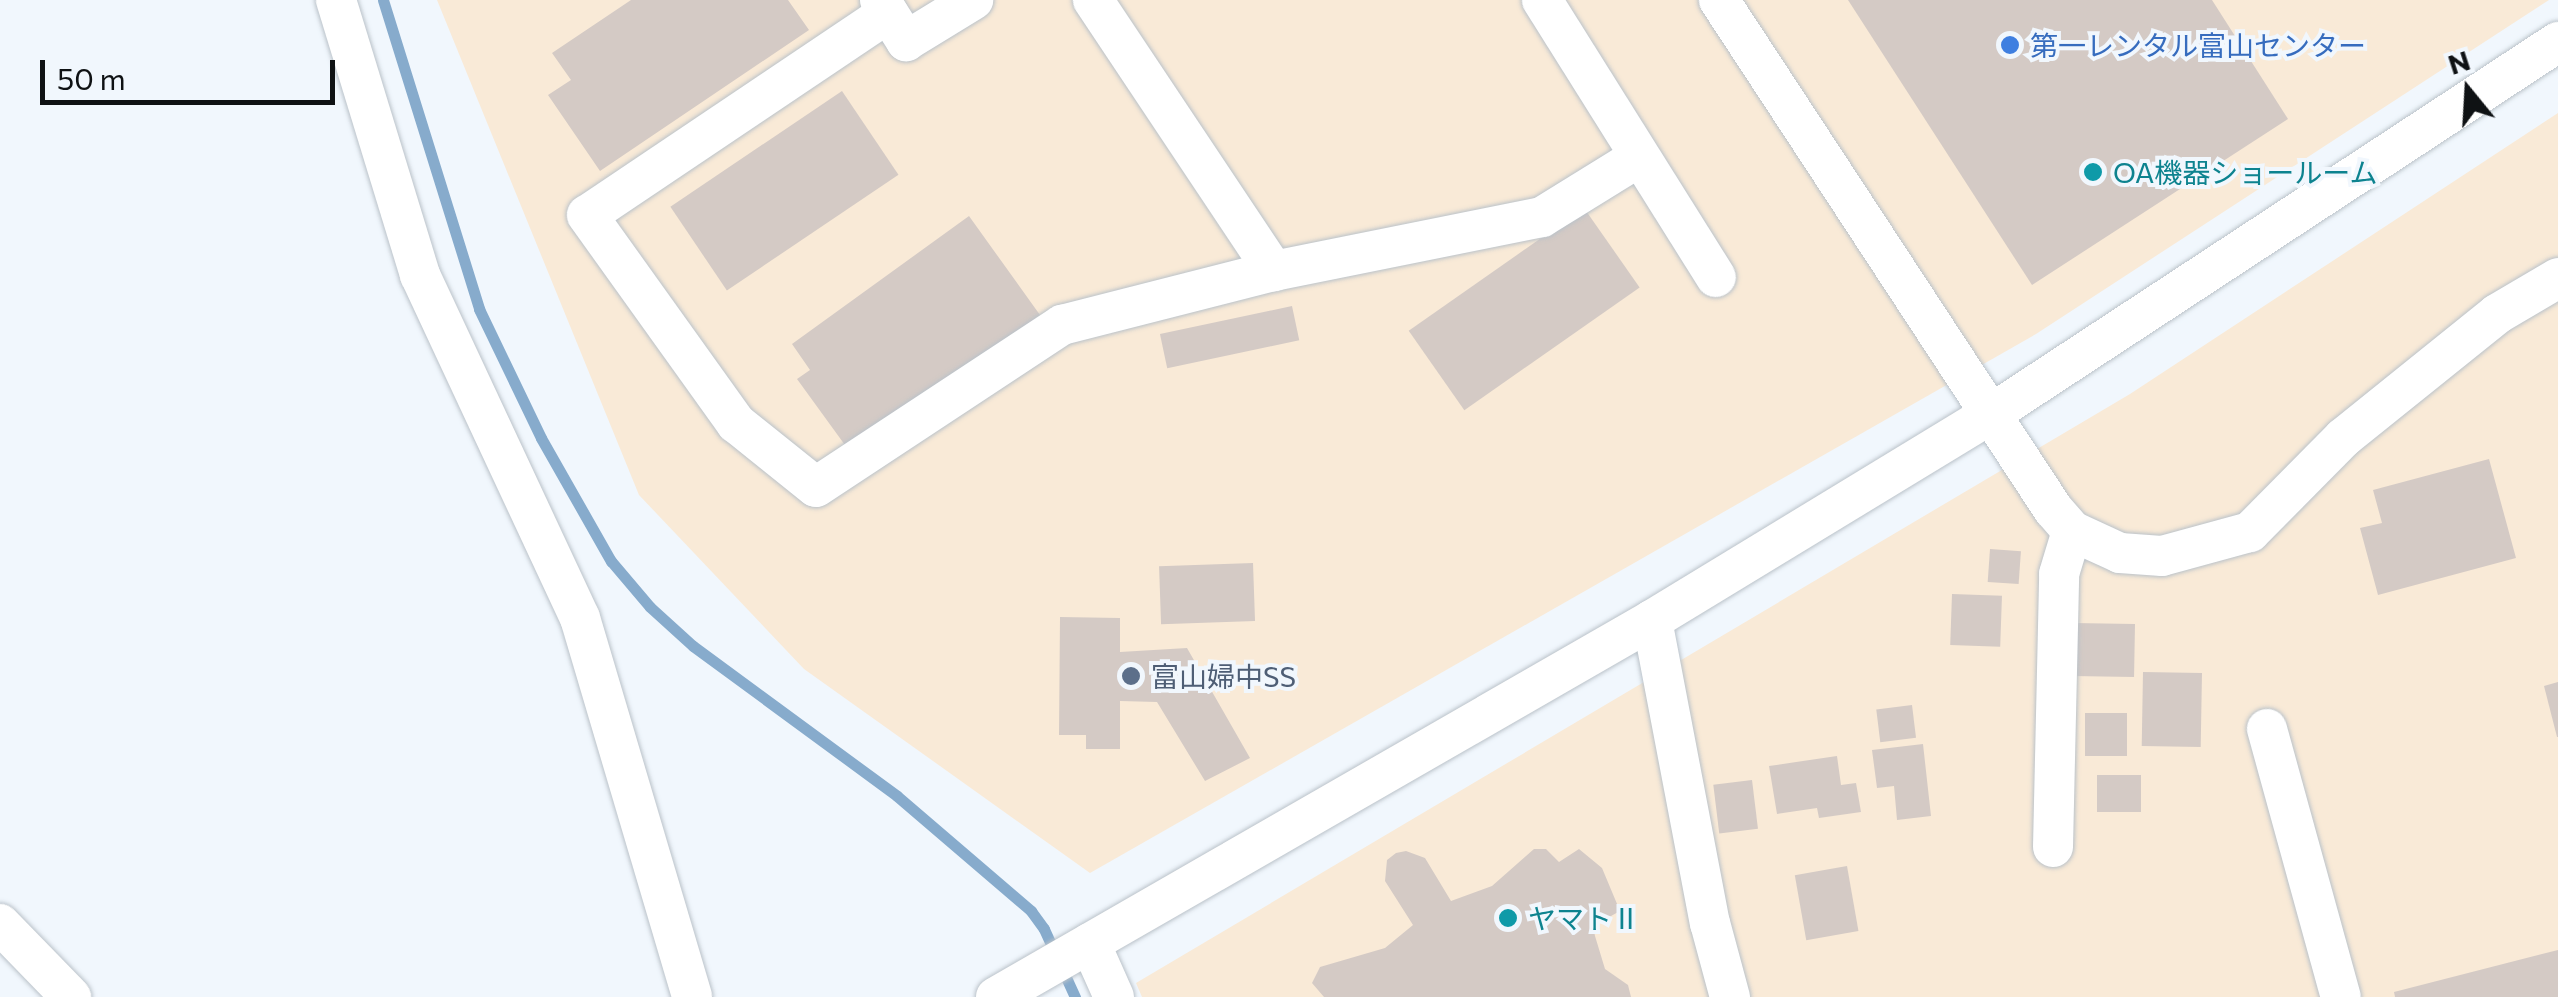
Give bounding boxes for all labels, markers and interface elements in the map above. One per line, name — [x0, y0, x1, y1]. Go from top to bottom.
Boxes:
place label: 第一レンタル富山センター — [2030, 28, 2366, 62]
marker: 第一レンタル富山センター — [1999, 34, 2021, 56]
scale bar — [45, 40, 340, 102]
north arrow — [2418, 40, 2518, 140]
text: N — [2443, 42, 2474, 81]
text: 50 m — [57, 59, 126, 96]
place label: OA機器ショールーム — [2113, 155, 2378, 189]
marker: OA機器ショールーム — [2082, 161, 2104, 183]
place label: 富山婦中SS — [1151, 659, 1296, 693]
marker: 富山婦中SS — [1120, 665, 1142, 687]
place label: ヤマトⅡ — [1528, 901, 1640, 935]
marker: ヤマトⅡ — [1497, 907, 1519, 929]

